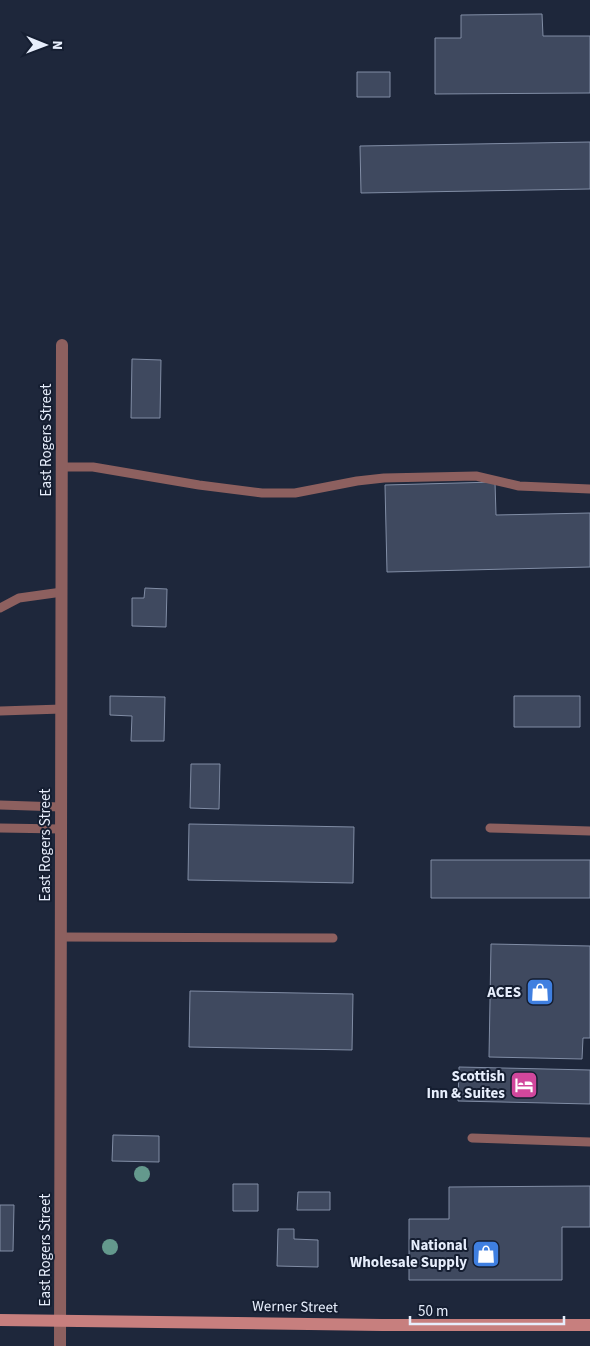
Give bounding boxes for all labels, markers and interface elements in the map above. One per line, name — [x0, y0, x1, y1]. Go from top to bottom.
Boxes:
north arrow — [20, 20, 70, 70]
text: N — [47, 40, 67, 50]
street label: East Rogers Street — [36, 384, 57, 496]
street label: East Rogers Street — [35, 789, 56, 901]
shop icon: ACES — [525, 977, 555, 1007]
place label: ACES — [486, 982, 521, 1003]
place label: Scottish Inn & Suites — [426, 1066, 505, 1104]
hotel icon: Scottish Inn & Suites — [509, 1070, 539, 1100]
street label: East Rogers Street — [35, 1194, 56, 1306]
place label: National Wholesale Supply — [350, 1235, 468, 1273]
shop icon: National Wholesale Supply — [471, 1239, 501, 1269]
scale bar — [410, 1294, 564, 1326]
street label: Werner Street — [252, 1296, 338, 1318]
text: 50 m — [418, 1301, 448, 1322]

